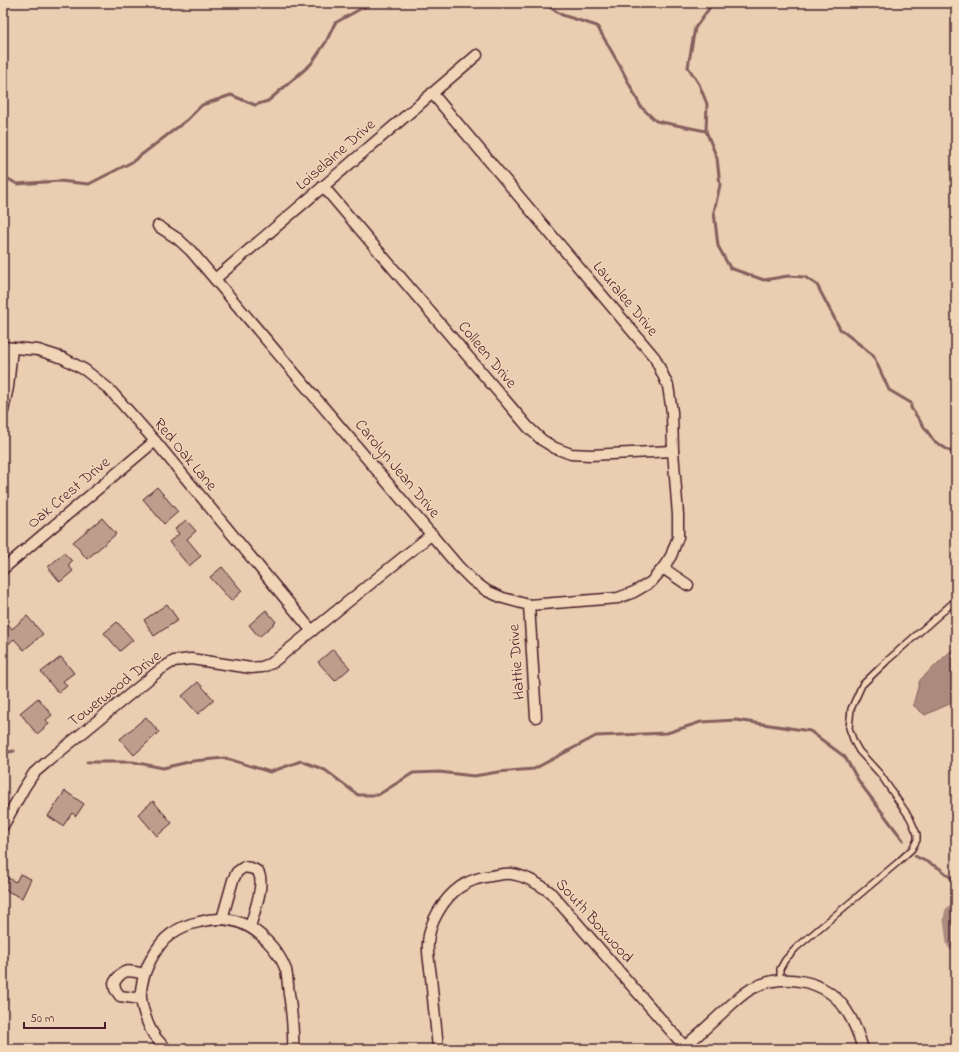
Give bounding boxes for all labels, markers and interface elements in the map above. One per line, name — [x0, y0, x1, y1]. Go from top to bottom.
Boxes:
street label: Loiselaine Drive — [291, 113, 382, 197]
street label: Lauralee Drive — [586, 256, 664, 342]
street label: Colleen Drive — [452, 316, 523, 395]
street label: Red Oak Lane — [147, 413, 223, 497]
street label: Carolyn Jean Drive — [348, 414, 446, 524]
street label: Oak Crest Drive — [22, 450, 116, 535]
street label: Hattie Drive — [502, 622, 532, 701]
street label: Towerwood Drive — [63, 644, 168, 733]
street label: South Boxwood — [549, 873, 639, 969]
scale bar — [24, 1004, 105, 1030]
text: 50 m — [30, 1010, 54, 1028]

